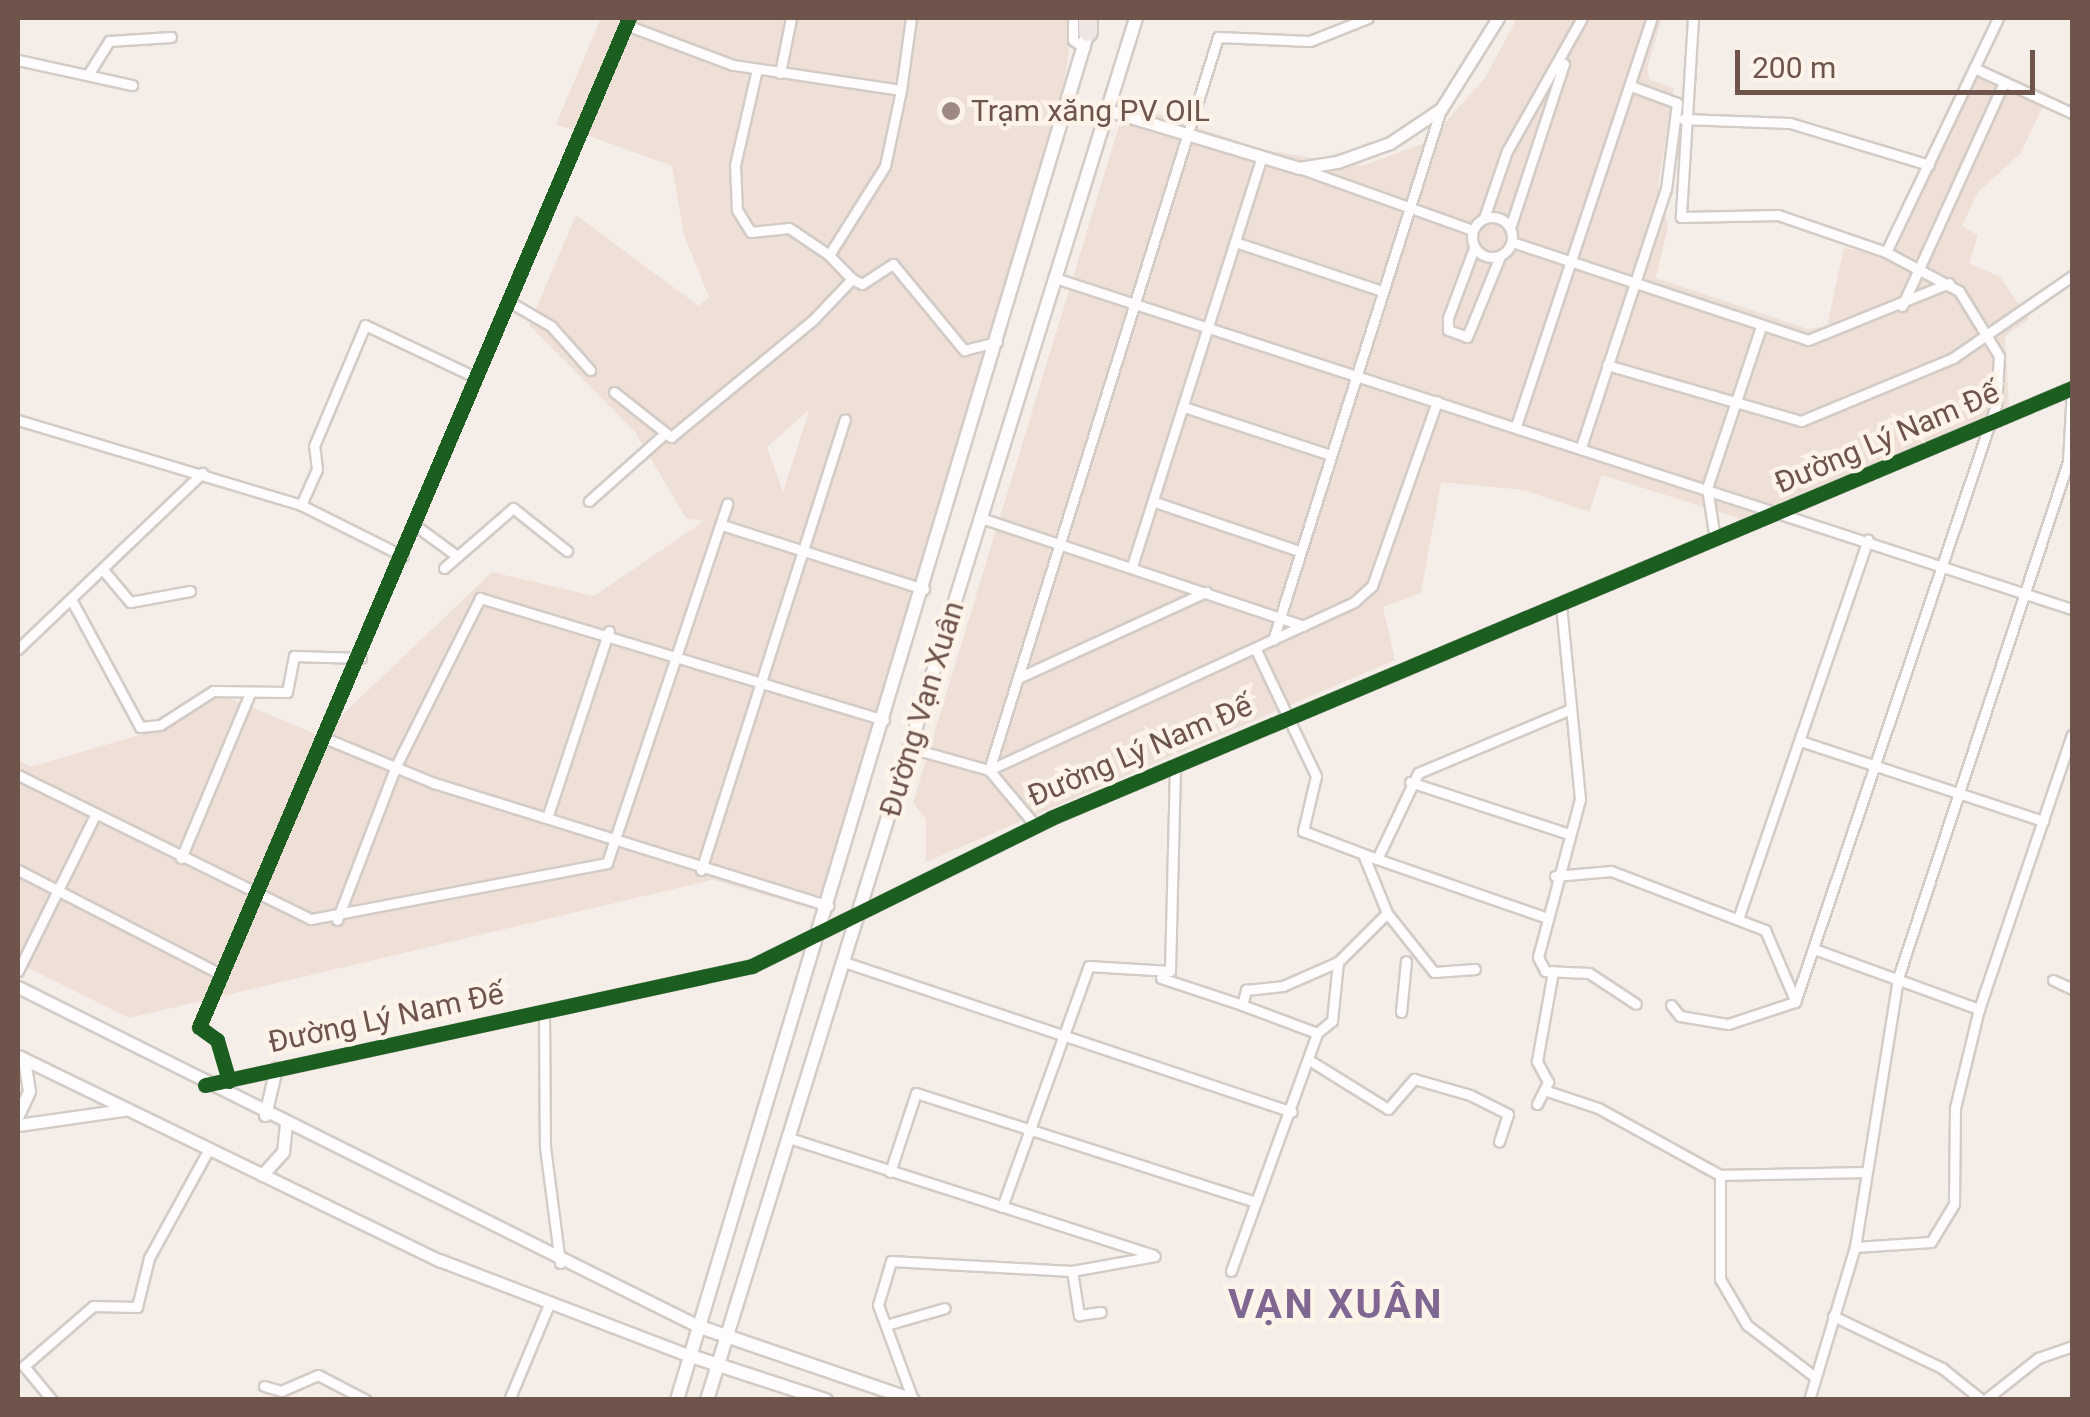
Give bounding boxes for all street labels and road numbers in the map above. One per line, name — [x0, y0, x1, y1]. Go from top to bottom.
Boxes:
street label: Đường Lý Nam Đế — [1769, 375, 2005, 501]
street label: Đường Vạn Xuân — [872, 597, 972, 821]
street label: Đường Lý Nam Đế — [1022, 688, 1258, 814]
street label: Đường Lý Nam Đế — [265, 975, 507, 1061]

